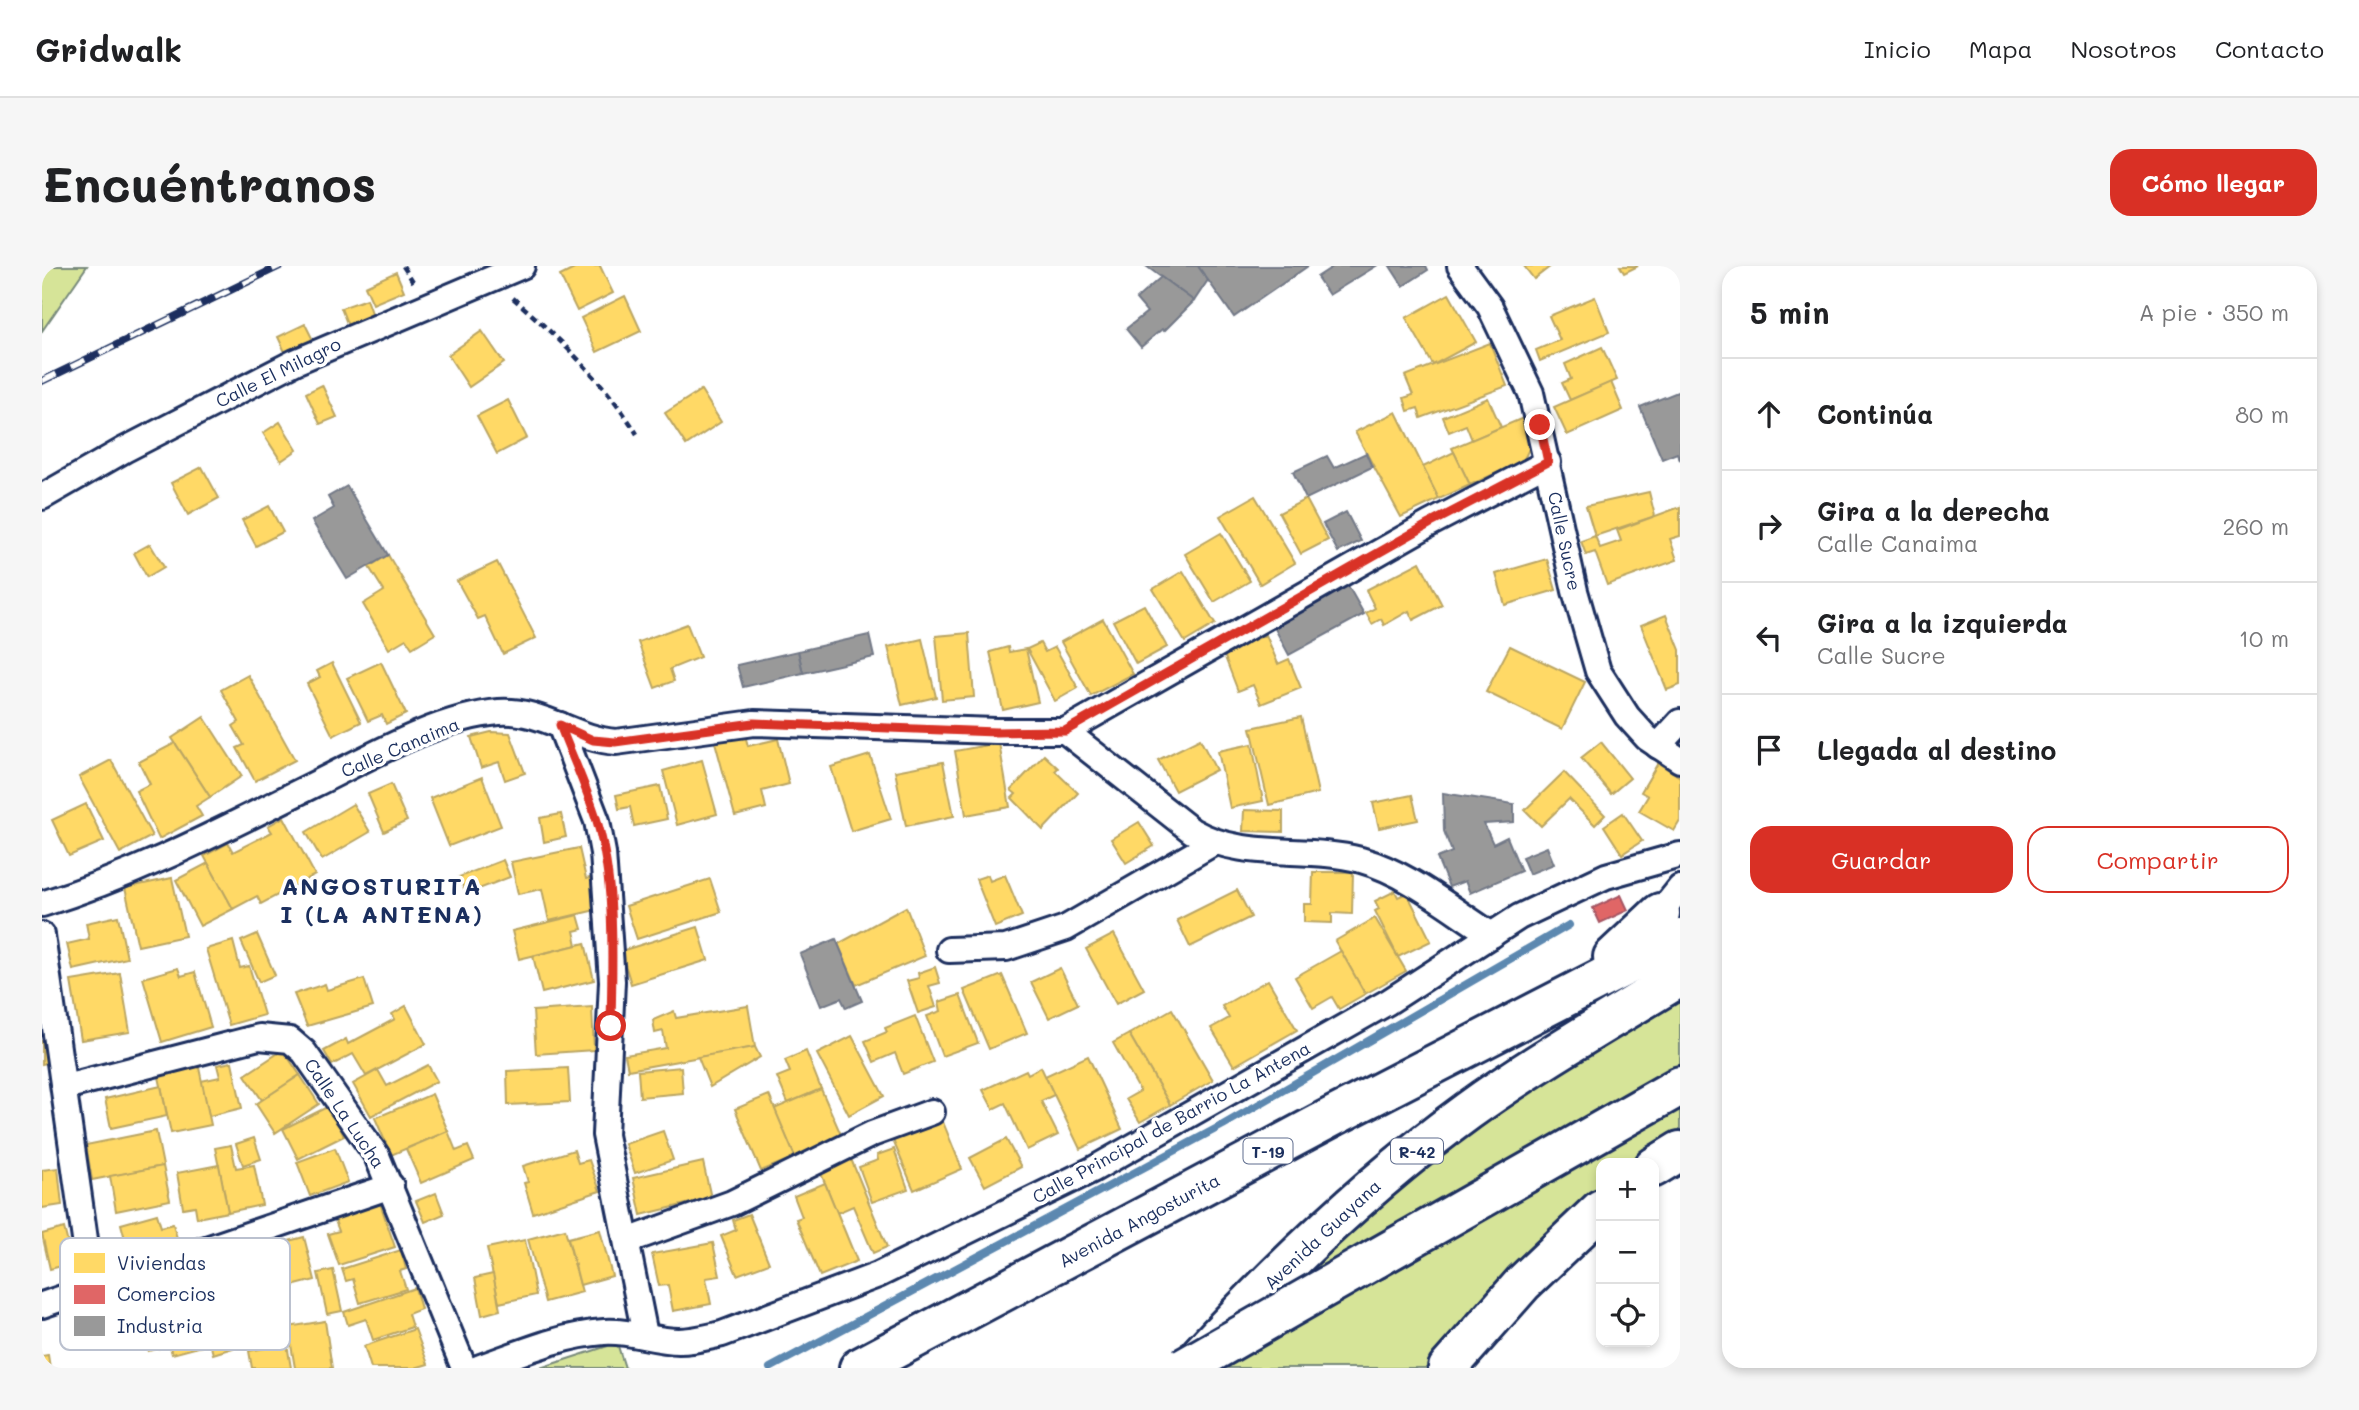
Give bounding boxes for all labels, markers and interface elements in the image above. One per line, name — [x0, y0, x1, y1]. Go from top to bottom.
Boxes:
text: Gridwalk — [35, 27, 182, 70]
text: Inicio — [1864, 33, 1931, 64]
text: Mapa — [1969, 33, 2033, 64]
text: Nosotros — [2071, 33, 2177, 64]
text: Contacto — [2215, 33, 2324, 64]
button: Cómo llegar — [2110, 149, 2317, 216]
text: Encuéntranos — [42, 151, 376, 214]
text: 5 min — [1750, 292, 1830, 332]
text: A pie · 350 m — [2139, 297, 2289, 327]
street label: Calle El Milagro — [211, 331, 345, 413]
icon: ahead — [1750, 395, 1788, 433]
text: Continúa — [1817, 397, 1933, 431]
text: 80 m — [2235, 399, 2289, 429]
route end — [1524, 409, 1555, 440]
street label: Calle Sucre — [1543, 489, 1587, 593]
text: Gira a la derecha — [1817, 494, 2050, 528]
icon: right — [1750, 507, 1788, 545]
text: 260 m — [2222, 511, 2289, 541]
text: Calle Canaima — [1817, 528, 1978, 558]
text: Gira a la izquierda — [1817, 606, 2068, 640]
icon: left — [1750, 619, 1788, 657]
text: 10 m — [2239, 623, 2289, 653]
text: Calle Sucre — [1817, 640, 1946, 670]
street label: Calle Canaima — [337, 711, 463, 783]
icon: arrive — [1750, 731, 1788, 769]
text: Llegada al destino — [1817, 733, 2056, 767]
button: Guardar — [1750, 826, 2013, 893]
button: Compartir — [2027, 826, 2289, 893]
district label: ANGOSTURITA I (LA ANTENA) — [280, 870, 484, 929]
route start — [595, 1010, 626, 1041]
street label: Calle Principal de Barrio La Antena — [1028, 1035, 1314, 1209]
street label: Calle La Lucha — [299, 1053, 391, 1173]
road number: T-19 — [1244, 1138, 1292, 1164]
road number: R-42 — [1391, 1138, 1443, 1164]
map controls — [1596, 1158, 1659, 1347]
button: + — [1596, 1158, 1659, 1221]
street label: Avenida Angosturita — [1054, 1167, 1224, 1273]
street label: Avenida Guayana — [1258, 1174, 1386, 1294]
button: − — [1596, 1221, 1659, 1284]
legend — [60, 1238, 290, 1350]
text: Viviendas — [117, 1250, 206, 1275]
text: Comercios — [117, 1281, 216, 1306]
button: locate — [1596, 1284, 1659, 1347]
text: Industria — [117, 1313, 203, 1338]

